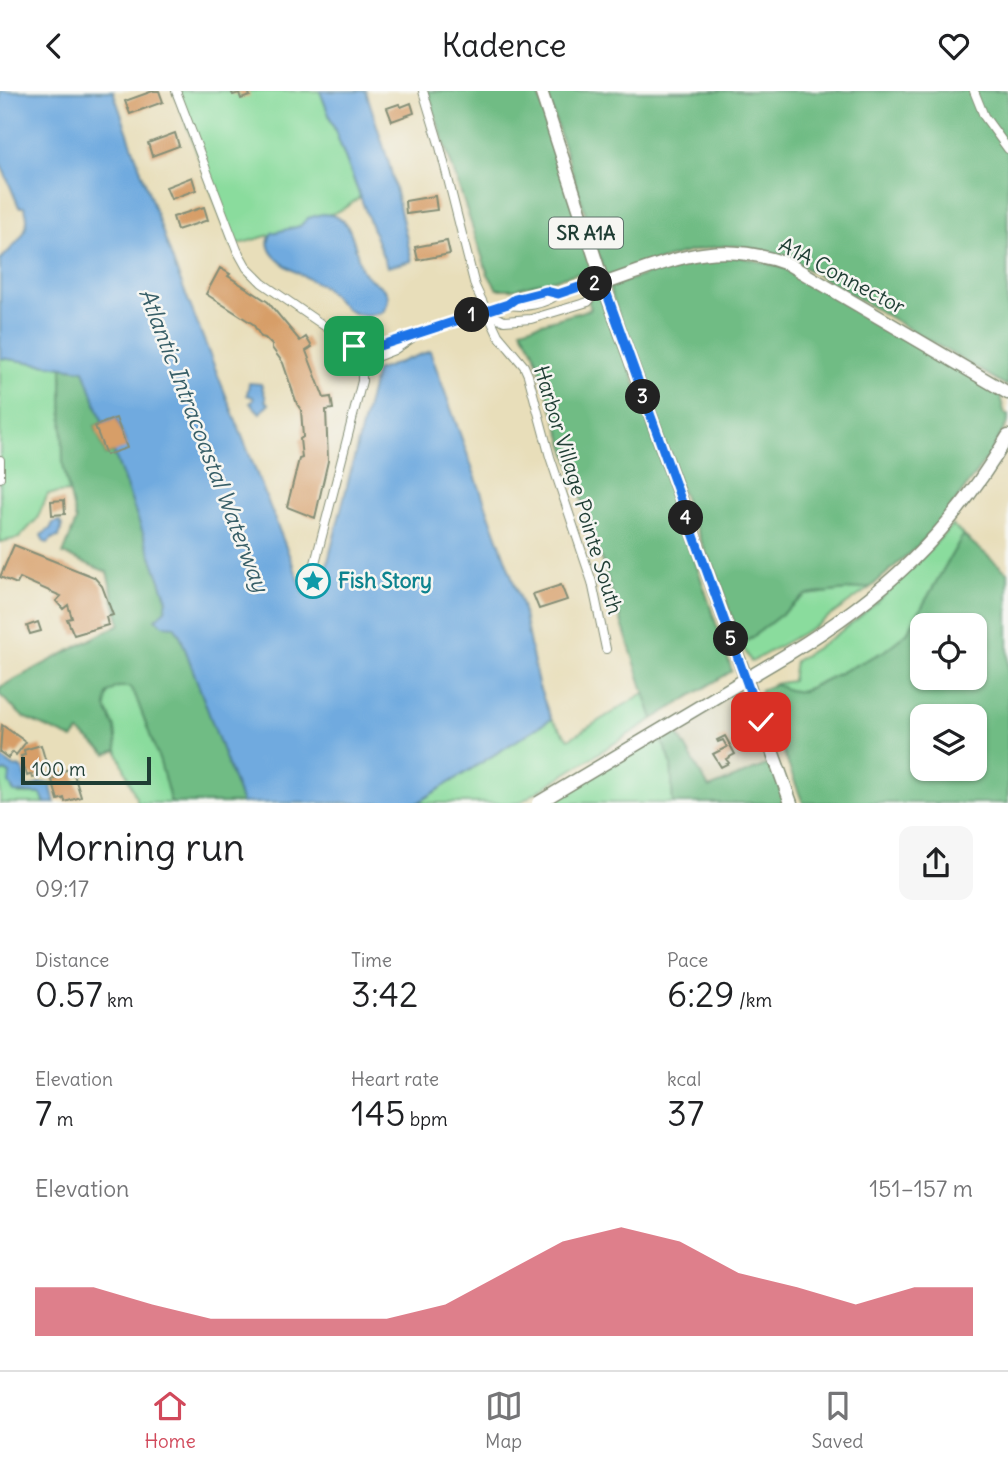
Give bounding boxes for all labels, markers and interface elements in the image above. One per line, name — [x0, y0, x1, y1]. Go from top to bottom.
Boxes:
text: Kadence — [441, 25, 567, 66]
icon: back — [35, 27, 73, 65]
icon: heart — [935, 27, 973, 65]
road number: SR A1A — [549, 217, 623, 249]
street label: A1A Connector — [774, 231, 910, 320]
pin: 2 — [578, 267, 612, 301]
text: 2 — [589, 271, 600, 295]
water label: Atlantic Intracoastal Waterway — [133, 284, 277, 598]
pin: 1 — [454, 297, 490, 333]
text: 1 — [468, 302, 475, 326]
pin — [324, 316, 384, 376]
icon: arrive — [335, 327, 373, 365]
street label: Harbor Village Pointe South — [528, 362, 629, 617]
pin: 3 — [626, 379, 660, 415]
text: 3 — [637, 384, 648, 408]
pin: 4 — [668, 501, 704, 535]
text: 4 — [680, 505, 691, 529]
place icon: Fish Story — [294, 562, 332, 600]
place label: Fish Story — [338, 567, 432, 594]
map controls — [910, 613, 987, 781]
button: locate — [910, 613, 987, 690]
pin: 5 — [714, 621, 748, 657]
text: 5 — [725, 626, 736, 650]
pin — [731, 692, 791, 752]
icon: check — [742, 703, 780, 741]
button: layers — [910, 704, 987, 781]
scale bar — [21, 754, 150, 786]
text: 100 m — [32, 757, 86, 781]
text: Morning run — [35, 824, 245, 871]
button: share — [899, 826, 973, 900]
text: 09:17 — [35, 874, 89, 903]
text: Distance — [35, 948, 109, 972]
text: Time — [351, 948, 392, 972]
text: Pace — [667, 948, 708, 972]
text: 0.57 — [35, 972, 103, 1016]
text: 3:42 — [351, 972, 418, 1016]
text: 6:29 — [667, 972, 734, 1016]
text: km — [103, 988, 133, 1012]
text: /km — [734, 988, 772, 1012]
text: Elevation — [35, 1067, 113, 1091]
text: Heart rate — [351, 1067, 439, 1091]
text: kcal — [667, 1067, 701, 1091]
text: 7 — [35, 1091, 52, 1135]
text: 145 — [351, 1091, 405, 1135]
text: 37 — [667, 1091, 704, 1135]
text: m — [52, 1107, 73, 1131]
text: bpm — [405, 1107, 448, 1131]
text: Elevation — [35, 1174, 129, 1203]
text: 151–157 m — [869, 1174, 973, 1203]
tab: Home — [144, 1387, 196, 1453]
tab: Map — [485, 1387, 523, 1453]
tab: Saved — [812, 1387, 864, 1453]

